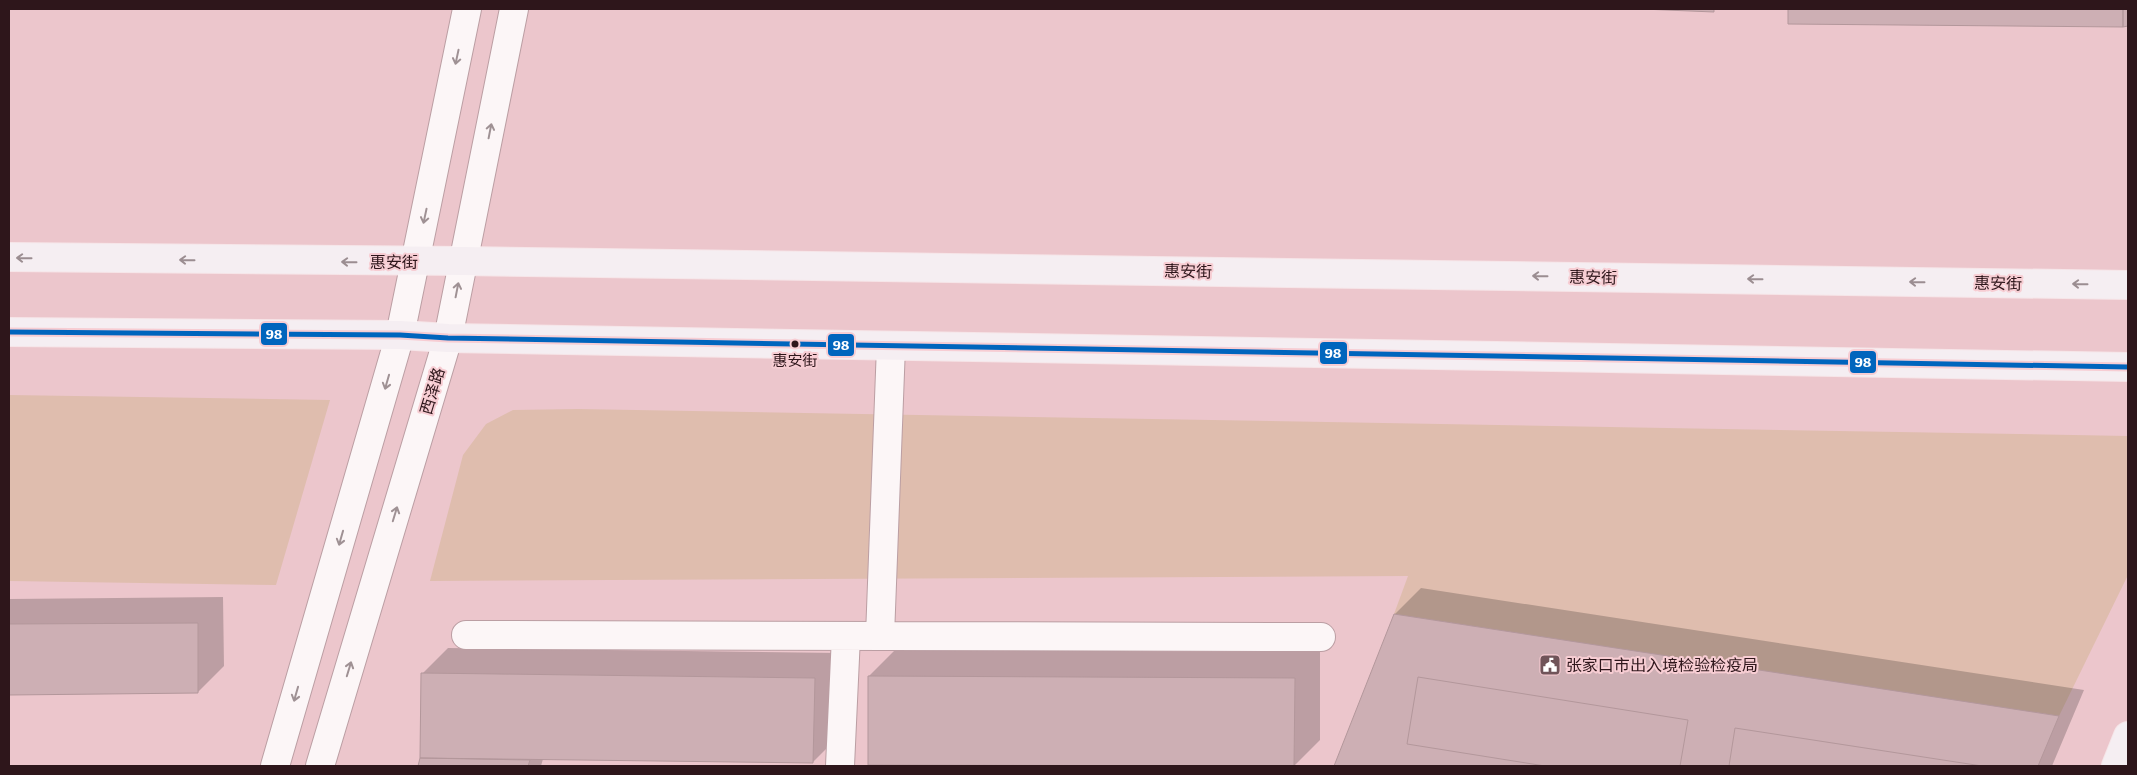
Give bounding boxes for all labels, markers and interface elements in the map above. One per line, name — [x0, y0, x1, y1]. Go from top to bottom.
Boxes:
one-way arrow — [452, 48, 462, 64]
one-way arrow — [485, 123, 495, 139]
one-way arrow — [420, 207, 429, 223]
street label: 惠安街 — [370, 249, 418, 273]
one-way arrow — [16, 253, 32, 263]
one-way arrow — [179, 255, 195, 265]
one-way arrow — [341, 257, 358, 267]
street label: 惠安街 — [1164, 258, 1212, 282]
street label: 惠安街 — [1569, 264, 1617, 288]
street label: 惠安街 — [1974, 270, 2022, 294]
one-way arrow — [1532, 271, 1548, 281]
one-way arrow — [1747, 274, 1763, 284]
one-way arrow — [1909, 277, 1925, 286]
one-way arrow — [2072, 279, 2088, 289]
one-way arrow — [453, 283, 463, 299]
line badge: 98 — [260, 322, 288, 346]
text: 98 — [266, 323, 282, 343]
line badge: 98 — [827, 333, 855, 357]
text: 98 — [833, 334, 849, 354]
marker: 惠安街 — [790, 339, 800, 349]
line badge: 98 — [1319, 341, 1348, 365]
text: 98 — [1325, 342, 1341, 362]
place label: 惠安街 — [772, 348, 818, 371]
line badge: 98 — [1849, 350, 1877, 374]
text: 98 — [1855, 351, 1871, 371]
street label: 西泽路 — [413, 364, 450, 417]
one-way arrow — [381, 374, 391, 390]
one-way arrow — [391, 506, 401, 522]
one-way arrow — [336, 530, 346, 546]
place label: 张家口市出入境检验检疫局 — [1566, 652, 1758, 676]
public building icon: 张家口市出入境检验检疫局 — [1538, 653, 1562, 677]
one-way arrow — [344, 662, 354, 678]
one-way arrow — [291, 686, 300, 702]

